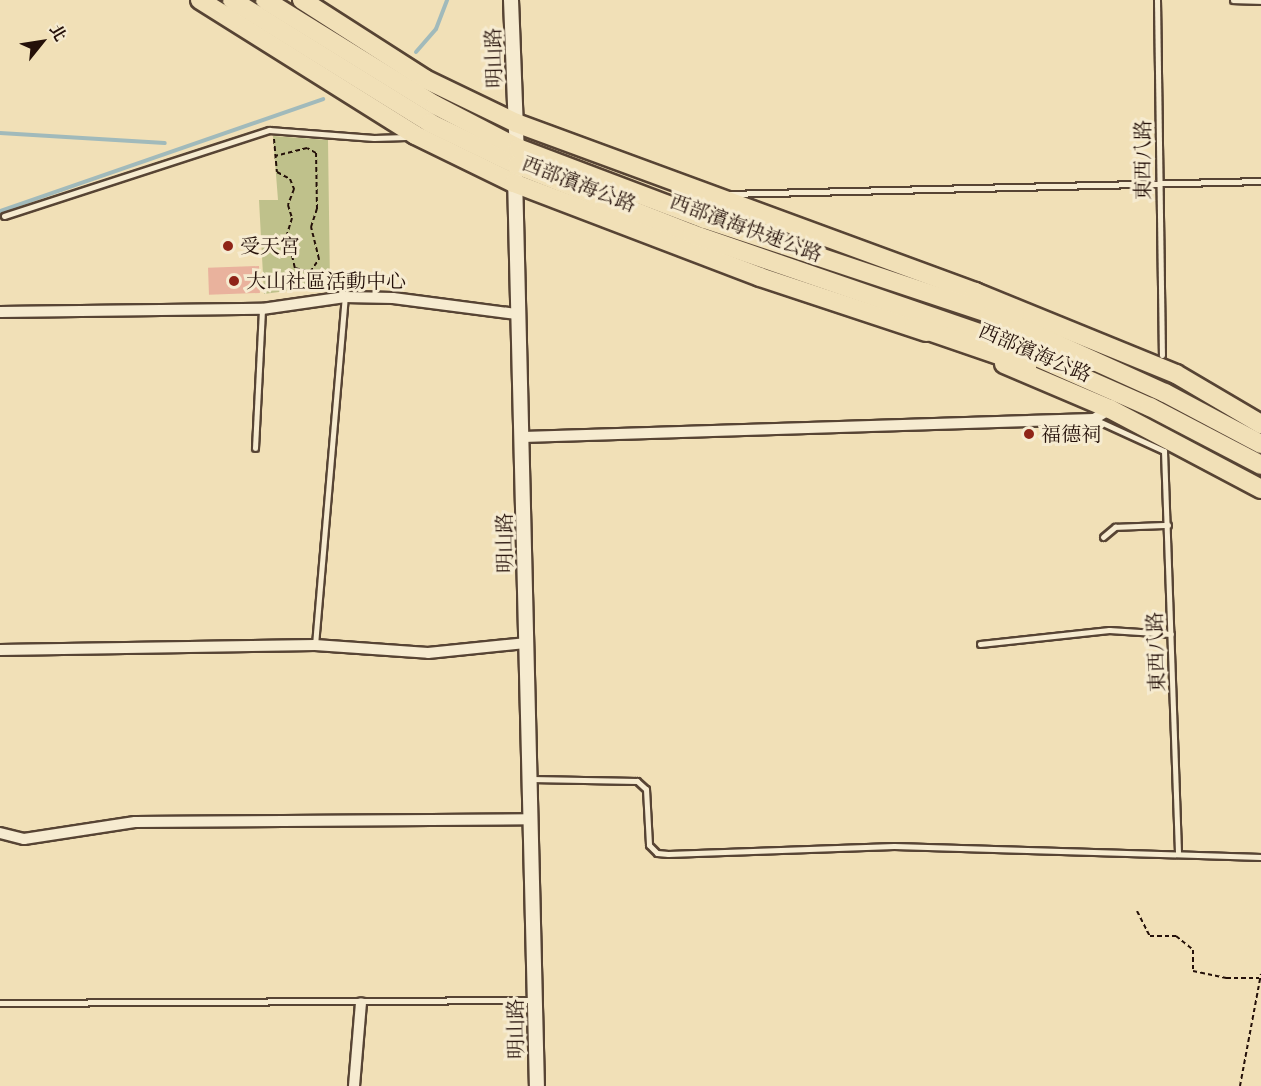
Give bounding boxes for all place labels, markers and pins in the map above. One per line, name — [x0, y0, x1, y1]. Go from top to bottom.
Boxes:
place label: 受天宮 — [240, 234, 300, 258]
marker: 受天宮 — [221, 239, 235, 253]
place label: 大山社區活動中心 — [246, 269, 406, 293]
marker: 大山社區活動中心 — [227, 274, 241, 288]
place label: 福德祠 — [1041, 422, 1101, 446]
marker: 福德祠 — [1022, 427, 1036, 441]

